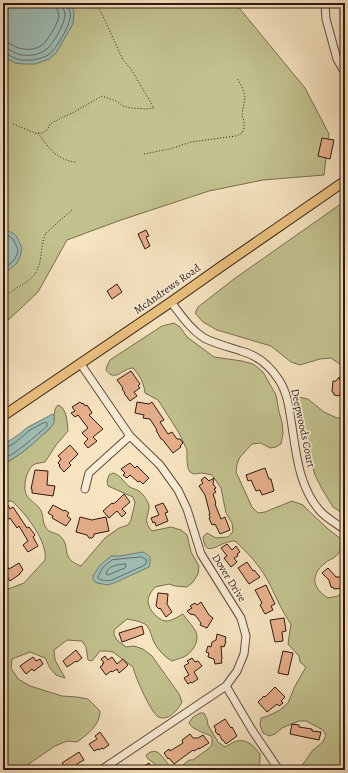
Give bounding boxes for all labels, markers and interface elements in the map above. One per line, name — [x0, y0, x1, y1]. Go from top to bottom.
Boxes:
street label: McAndrews Road — [131, 260, 203, 318]
street label: Deepwoods Court — [287, 387, 319, 469]
street label: Dover Drive — [208, 551, 250, 605]

